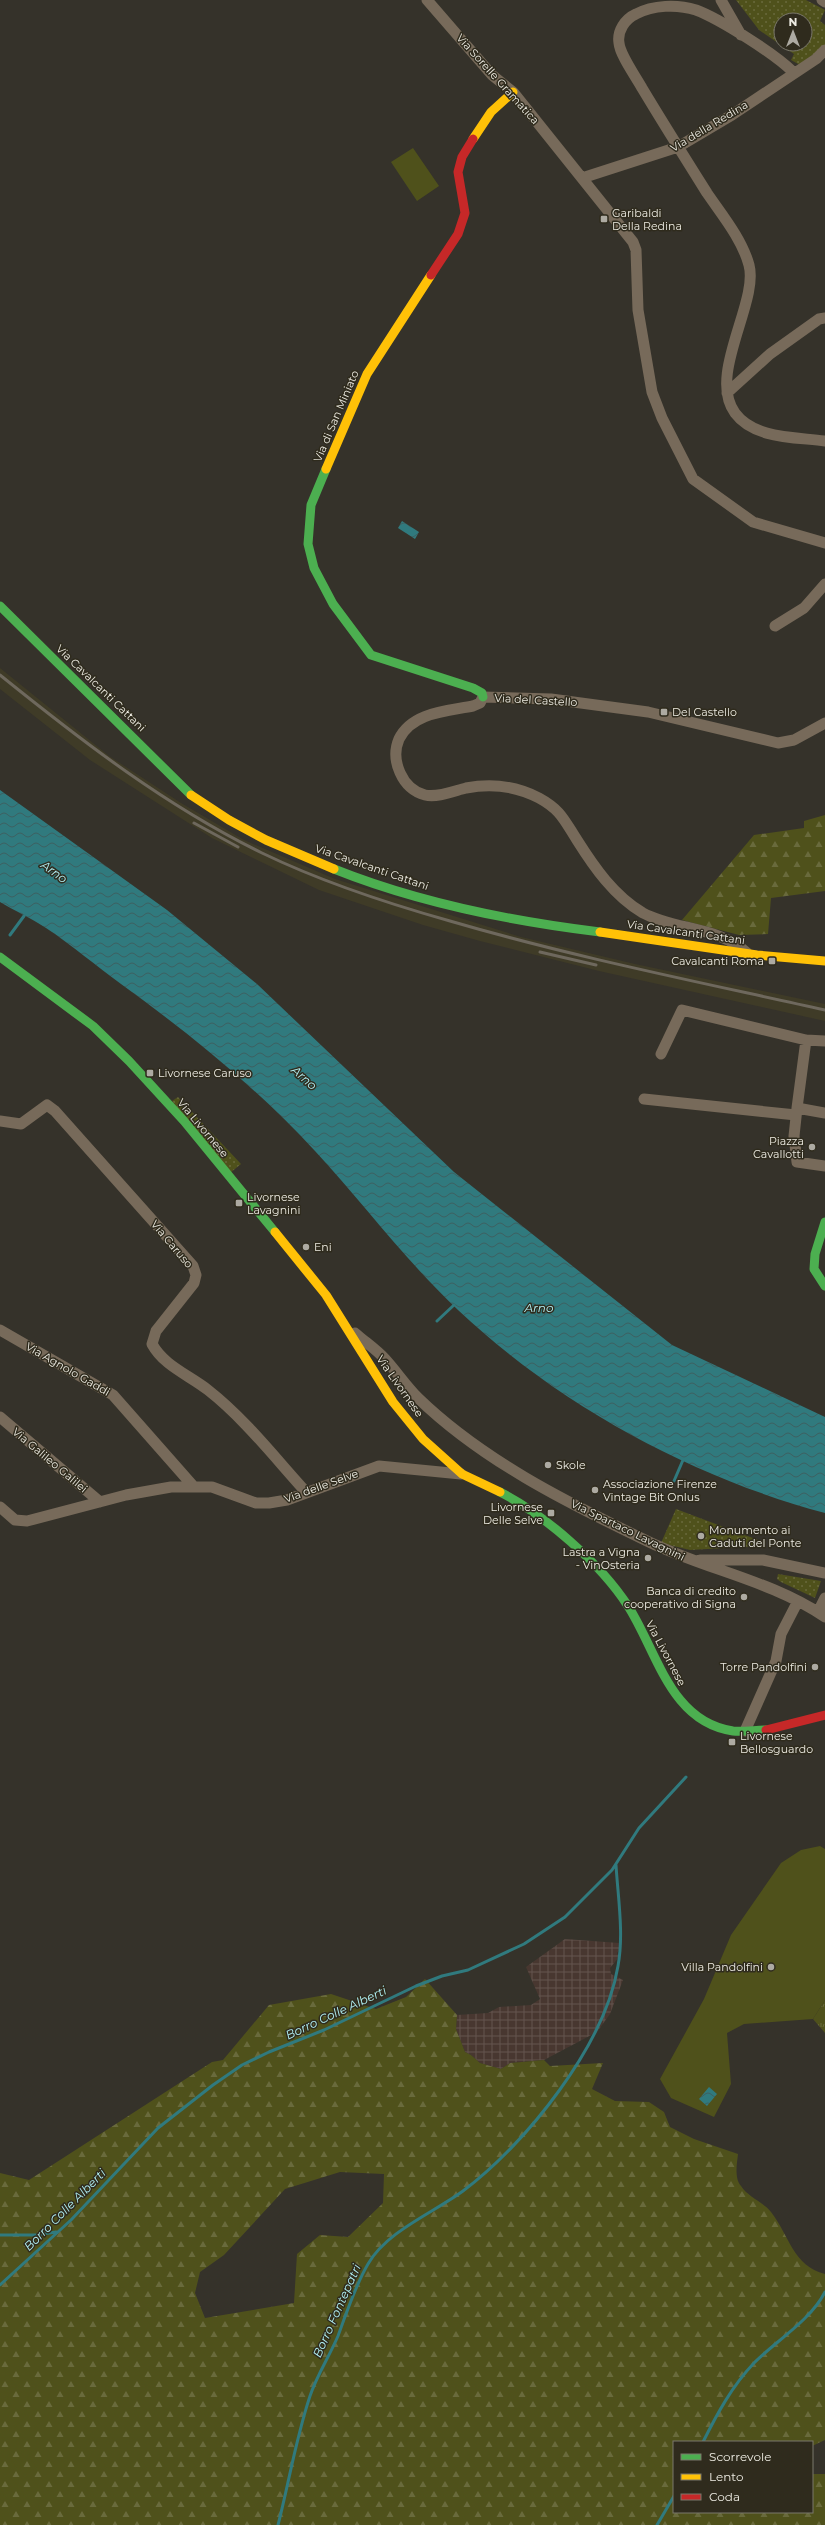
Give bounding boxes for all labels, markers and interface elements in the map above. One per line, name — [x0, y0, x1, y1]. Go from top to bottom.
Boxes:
north arrow — [773, 12, 813, 52]
text: N — [789, 15, 797, 29]
street label: Via Sorelle Gramatica — [454, 31, 542, 127]
street label: Via della Redina — [668, 97, 750, 155]
place label: Garibaldi Della Redina — [612, 206, 682, 233]
marker: Garibaldi Della Redina — [599, 214, 609, 224]
street label: Via di San Miniato — [310, 368, 362, 464]
street label: Via Cavalcanti Cattani — [53, 642, 149, 734]
street label: Via del Castello — [494, 691, 578, 709]
place label: Del Castello — [672, 705, 737, 719]
marker: Del Castello — [659, 707, 669, 717]
street label: Via Cavalcanti Cattani — [313, 841, 431, 893]
water label: Arno — [37, 856, 71, 886]
street label: Via Cavalcanti Cattani — [626, 917, 746, 947]
place label: Cavalcanti Roma — [671, 954, 764, 968]
marker: Cavalcanti Roma — [767, 956, 777, 966]
water label: Arno — [288, 1062, 320, 1093]
place label: Livornese Caruso — [158, 1066, 252, 1080]
marker: Livornese Caruso — [145, 1068, 155, 1078]
street label: Via Livornese — [174, 1096, 232, 1160]
place label: Piazza Cavallotti — [753, 1134, 804, 1161]
marker: Piazza Cavallotti — [807, 1142, 817, 1152]
place label: Livornese Lavagnini — [247, 1190, 300, 1217]
marker: Livornese Lavagnini — [234, 1198, 244, 1208]
street label: Via Caruso — [148, 1217, 196, 1271]
place label: Eni — [314, 1240, 332, 1254]
marker: Eni — [301, 1242, 311, 1252]
water label: Arno — [524, 1300, 554, 1315]
street label: Via Agnolo Gaddi — [23, 1339, 113, 1399]
street label: Via Livornese — [374, 1352, 427, 1420]
street label: Via Galileo Galilei — [10, 1425, 90, 1495]
place label: Skole — [556, 1458, 586, 1472]
marker: Skole — [543, 1460, 553, 1470]
street label: Via delle Selve — [282, 1466, 360, 1506]
place label: Associazione Firenze Vintage Bit Onlus — [603, 1477, 717, 1504]
marker: Associazione Firenze Vintage Bit Onlus — [590, 1485, 600, 1495]
street label: Via Spartaco Lavagnini — [569, 1496, 687, 1564]
place label: Livornese Delle Selve — [483, 1500, 543, 1527]
marker: Livornese Delle Selve — [546, 1508, 556, 1518]
place label: Monumento ai Caduti del Ponte — [709, 1523, 802, 1550]
marker: Monumento ai Caduti del Ponte — [696, 1531, 706, 1541]
place label: Lastra a Vigna - VinOsteria — [563, 1545, 640, 1572]
marker: Lastra a Vigna - VinOsteria — [643, 1553, 653, 1563]
place label: Banca di credito cooperativo di Signa — [624, 1584, 736, 1611]
marker: Banca di credito cooperativo di Signa — [739, 1592, 749, 1602]
street label: Via Livornese — [643, 1618, 689, 1689]
place label: Torre Pandolfini — [720, 1660, 807, 1674]
marker: Torre Pandolfini — [810, 1662, 820, 1672]
place label: Livornese Bellosguardo — [740, 1729, 813, 1756]
marker: Livornese Bellosguardo — [727, 1737, 737, 1747]
place label: Villa Pandolfini — [681, 1960, 763, 1974]
marker: Villa Pandolfini — [766, 1962, 776, 1972]
water label: Borro Colle Alberti — [283, 1982, 389, 2043]
water label: Borro Colle Alberti — [21, 2165, 109, 2254]
water label: Borro Fontepatri — [309, 2261, 364, 2360]
legend — [673, 2441, 813, 2513]
text: Scorrevole — [709, 2449, 771, 2464]
text: Lento — [709, 2469, 744, 2484]
text: Coda — [709, 2489, 740, 2504]

